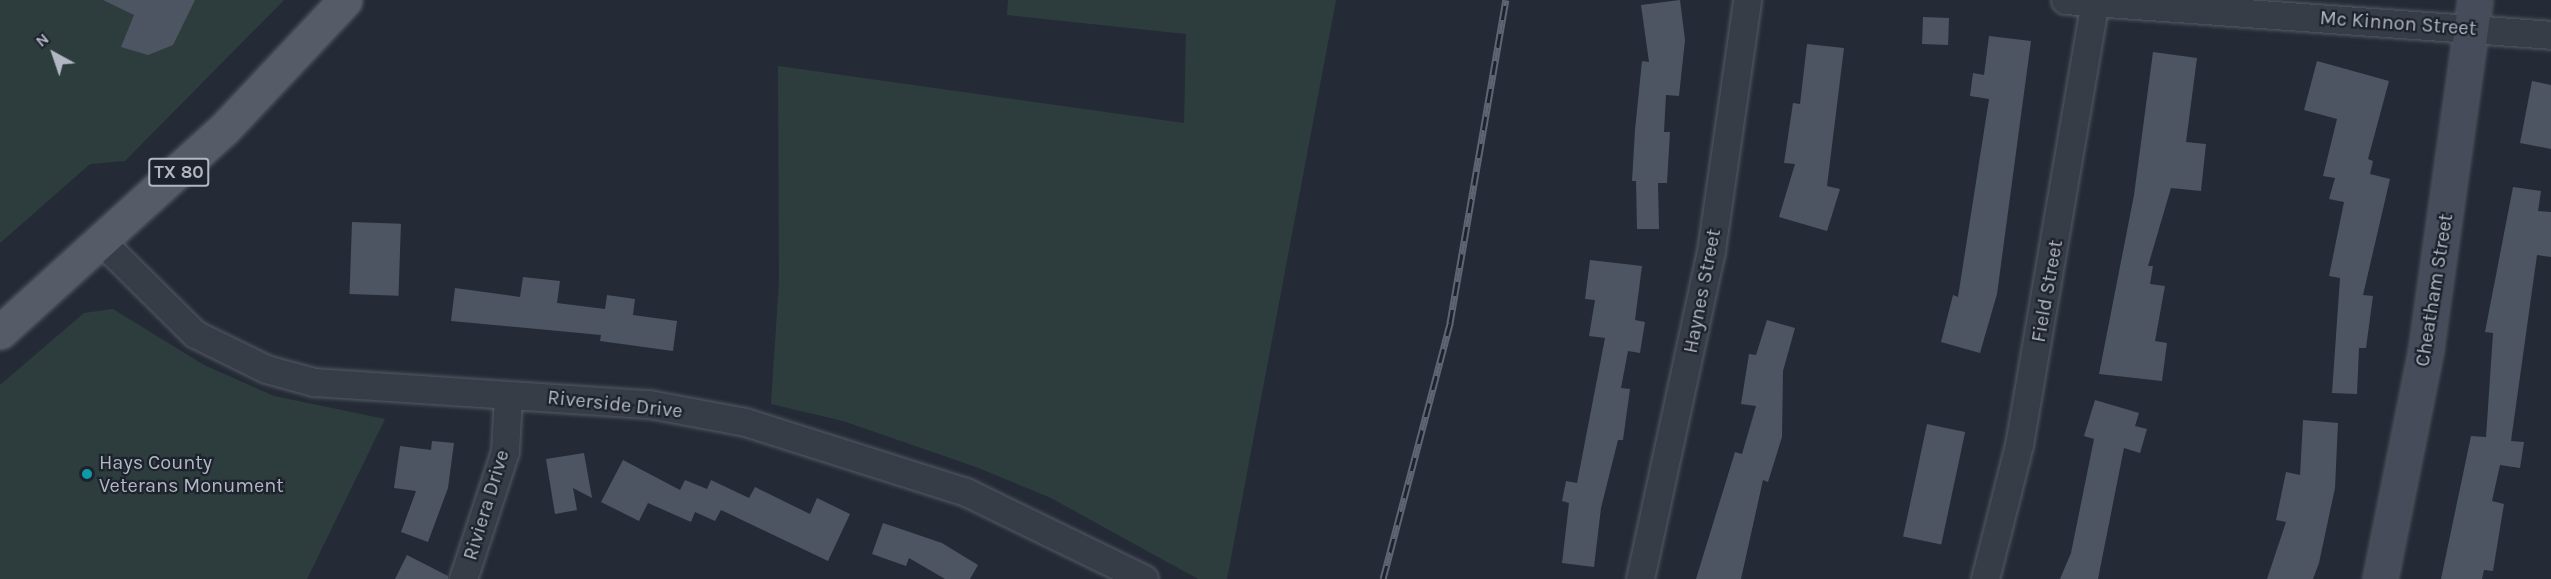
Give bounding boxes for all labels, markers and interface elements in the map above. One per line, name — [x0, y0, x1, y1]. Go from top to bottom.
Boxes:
street label: Mc Kinnon Street — [2319, 6, 2477, 40]
north arrow — [24, 24, 84, 84]
text: N — [32, 29, 53, 51]
road number: TX 80 — [148, 157, 210, 187]
street label: Cheatham Street — [2410, 212, 2458, 368]
street label: Haynes Street — [1678, 227, 1726, 355]
street label: Field Street — [2026, 238, 2068, 344]
street label: Riverside Drive — [546, 385, 684, 423]
street label: Riviera Drive — [458, 447, 514, 563]
place label: Hays County Veterans Monument — [99, 450, 284, 497]
marker: Hays County Veterans Monument — [80, 467, 94, 481]

